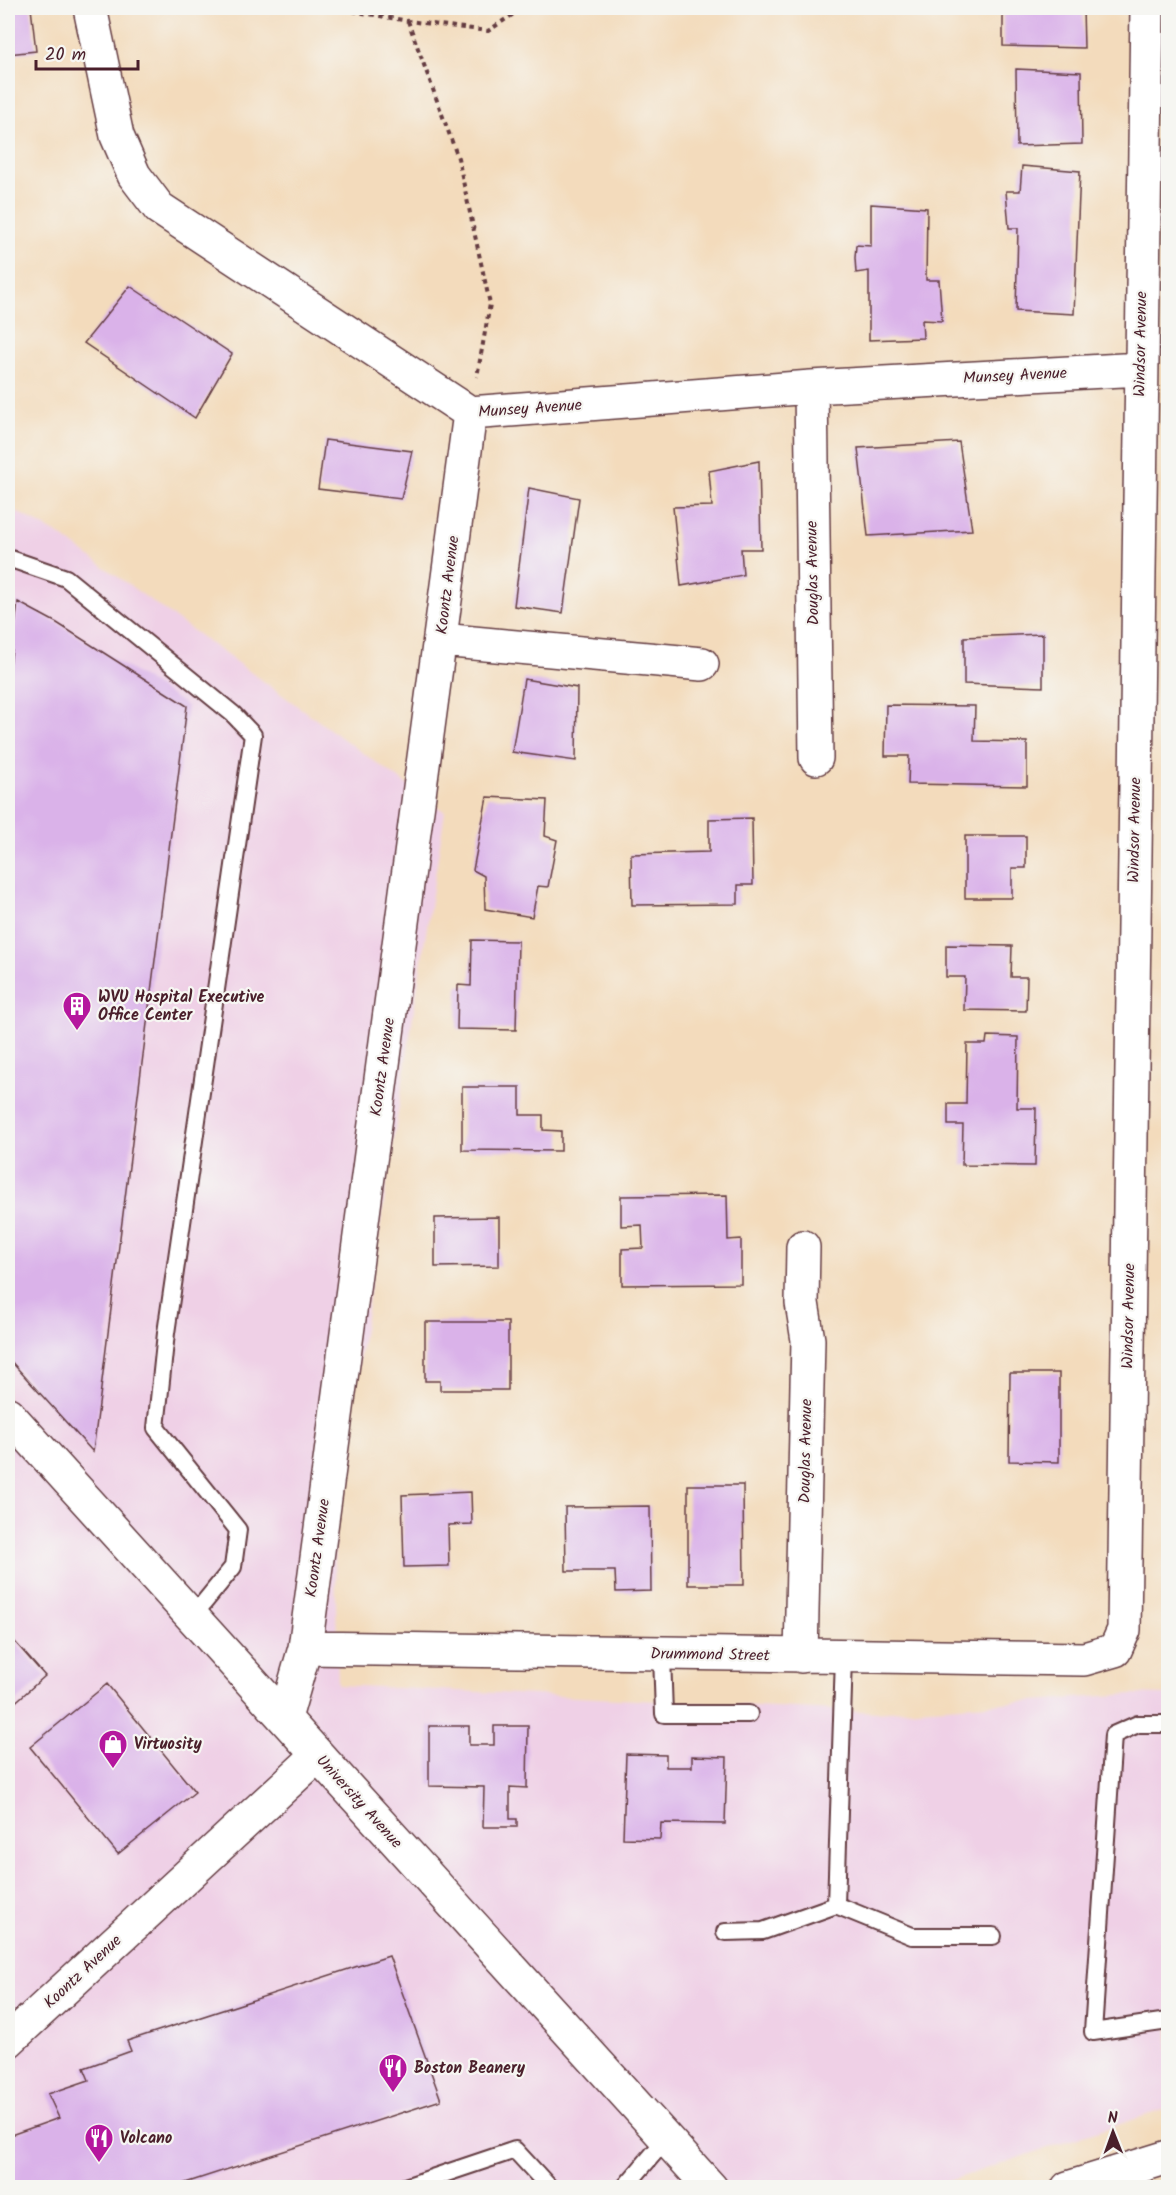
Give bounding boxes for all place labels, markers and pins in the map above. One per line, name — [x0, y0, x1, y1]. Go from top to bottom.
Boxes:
place label: WVU Hospital Executive Office Center — [98, 985, 264, 1028]
building icon: WVU Hospital Executive Office Center — [61, 990, 93, 1032]
shop icon: Virtuosity — [97, 1728, 129, 1770]
place label: Virtuosity — [134, 1732, 203, 1757]
restaurant icon: Boston Beanery — [377, 2052, 409, 2094]
place label: Boston Beanery — [414, 2056, 526, 2081]
restaurant icon: Volcano — [83, 2122, 115, 2164]
place label: Volcano — [120, 2126, 172, 2151]

